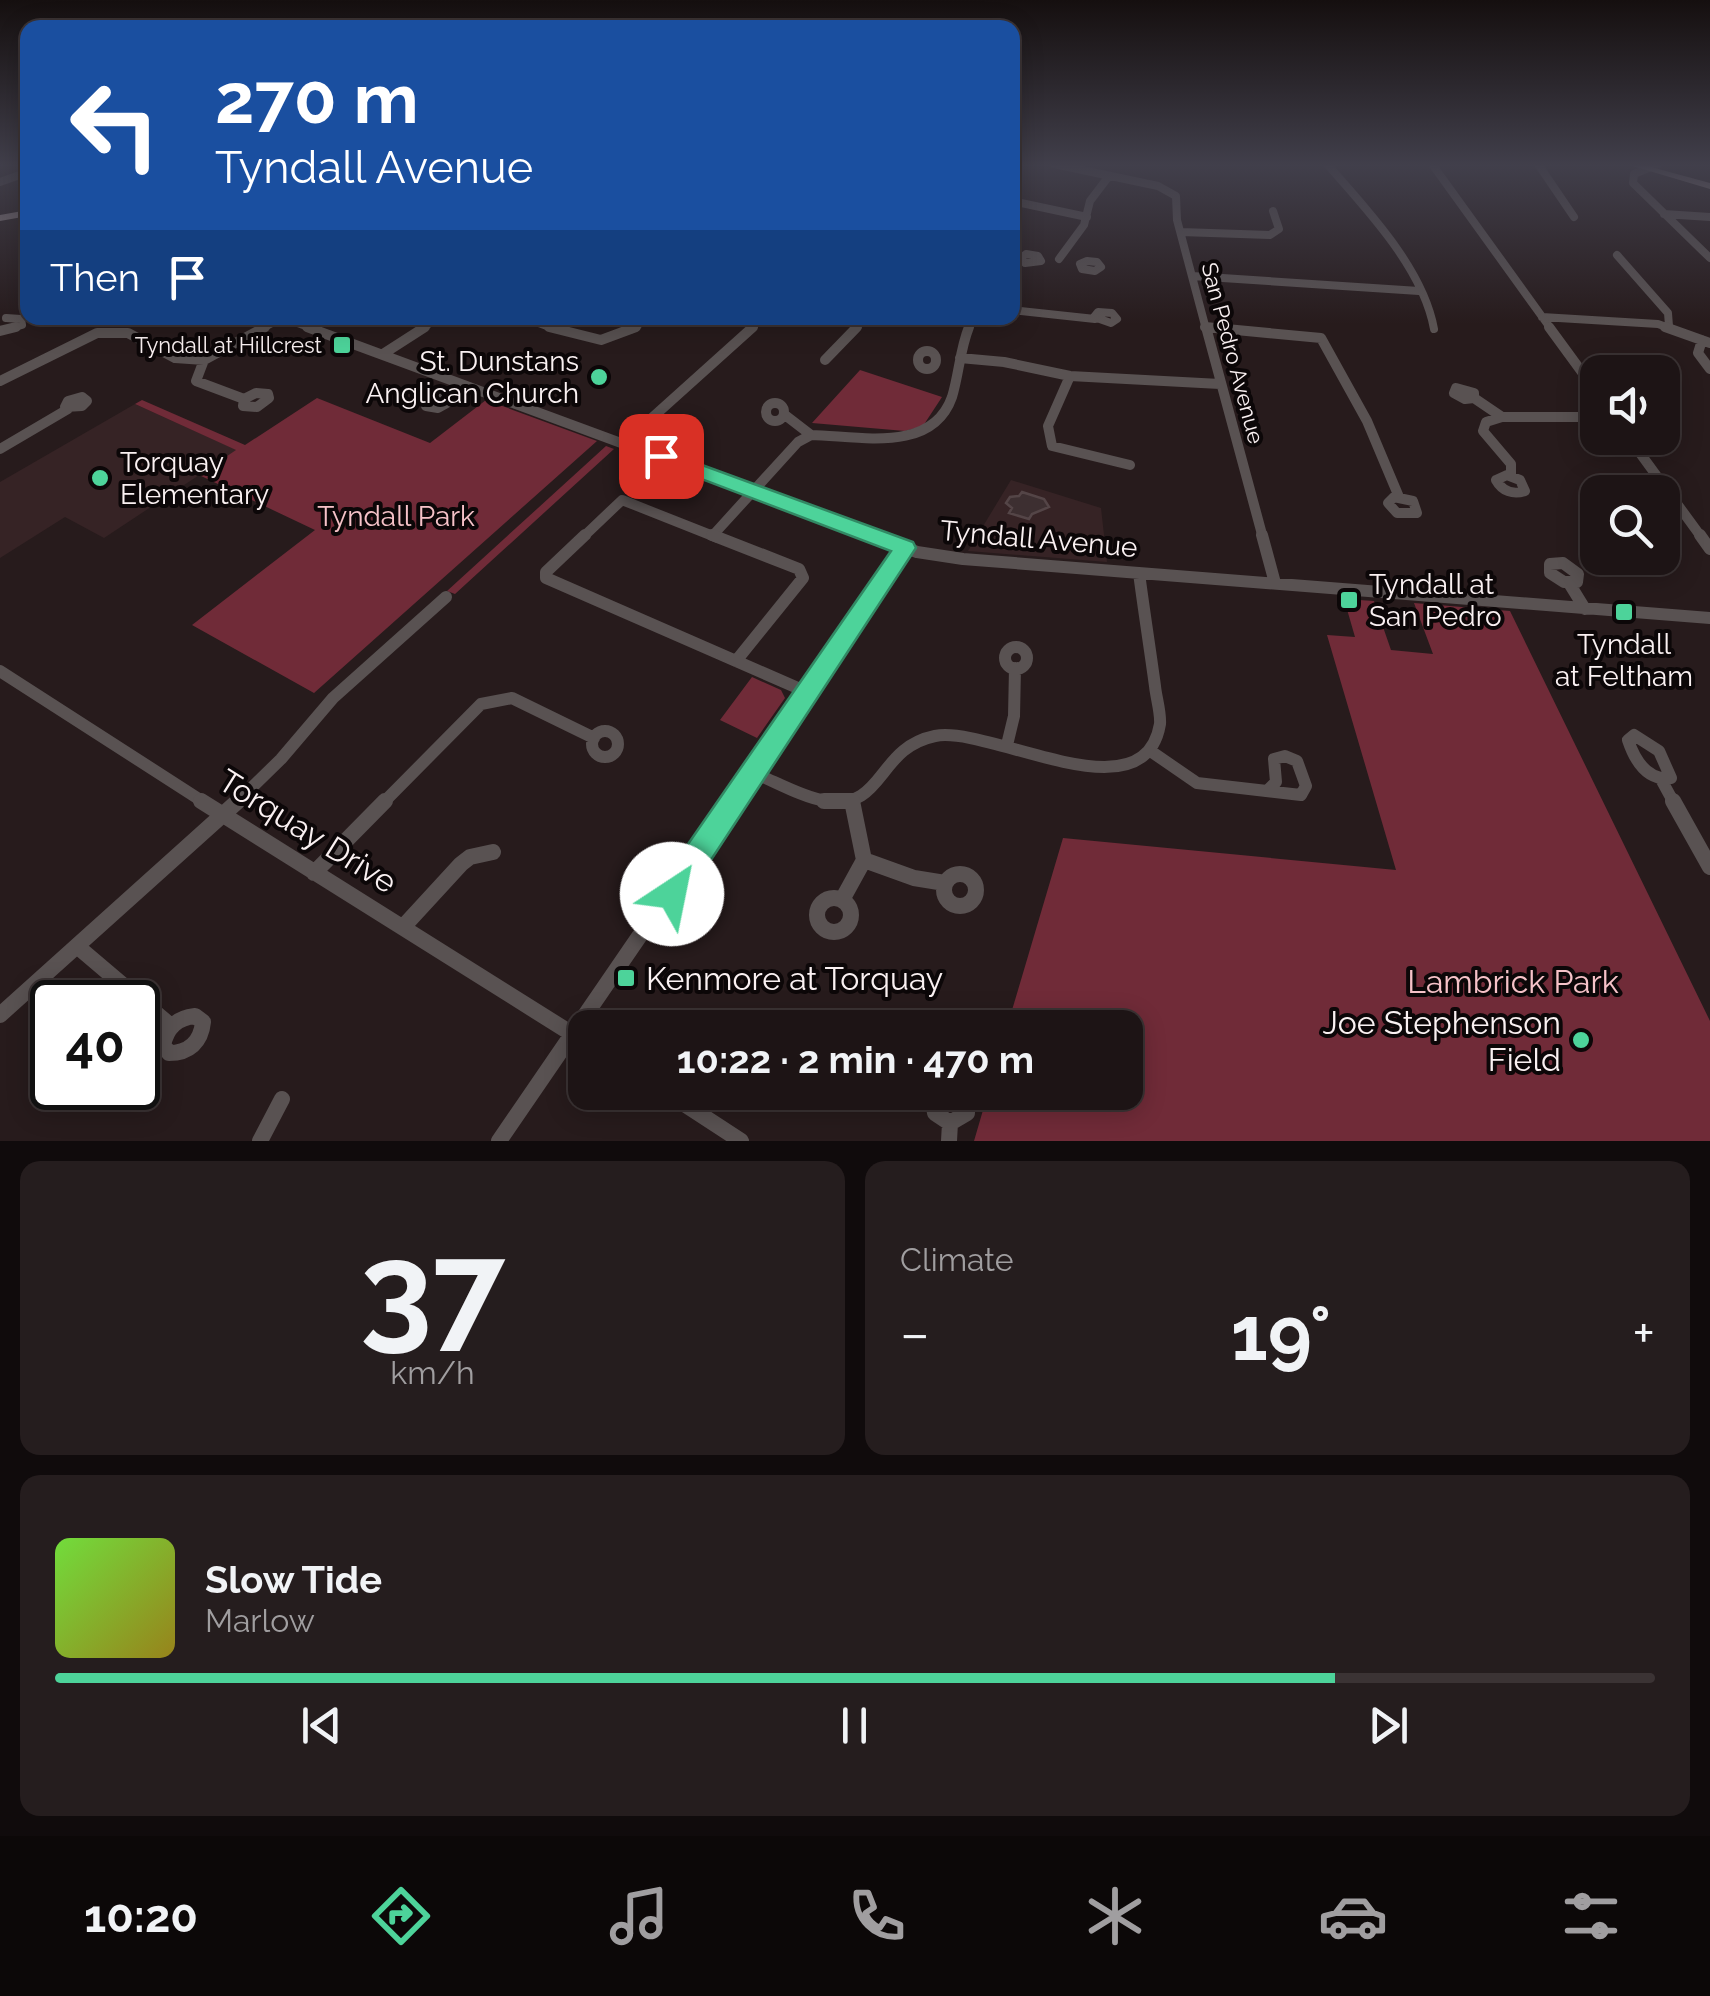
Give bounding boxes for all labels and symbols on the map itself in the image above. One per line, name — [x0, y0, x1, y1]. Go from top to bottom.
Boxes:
street label: San Pedro Avenue — [1196, 260, 1270, 446]
place label: Tyndall at Hillcrest — [135, 332, 323, 358]
marker: Tyndall at Hillcrest — [331, 334, 353, 356]
place label: St. Dunstans Anglican Church — [365, 345, 579, 410]
marker: St. Dunstans Anglican Church — [588, 366, 610, 388]
pin — [619, 414, 704, 499]
place label: Torquay Elementary — [120, 446, 269, 511]
marker: Torquay Elementary — [89, 467, 111, 489]
park label: Tyndall Park — [317, 500, 475, 533]
street label: Tyndall Avenue — [939, 514, 1139, 564]
place label: Tyndall at San Pedro — [1369, 568, 1502, 633]
marker: Tyndall at San Pedro — [1338, 589, 1360, 611]
marker: Tyndall at Feltham — [1613, 601, 1635, 623]
place label: Tyndall at Feltham — [1555, 628, 1693, 693]
street label: Torquay Drive — [212, 762, 404, 900]
position arrow — [620, 842, 724, 946]
place label: Kenmore at Torquay — [646, 960, 943, 997]
park label: Lambrick Park — [1407, 963, 1619, 1000]
marker: Kenmore at Torquay — [615, 967, 637, 989]
speed limit sign: 40 — [30, 980, 160, 1110]
place label: Joe Stephenson Field — [1323, 1004, 1561, 1078]
marker: Joe Stephenson Field — [1570, 1029, 1592, 1051]

